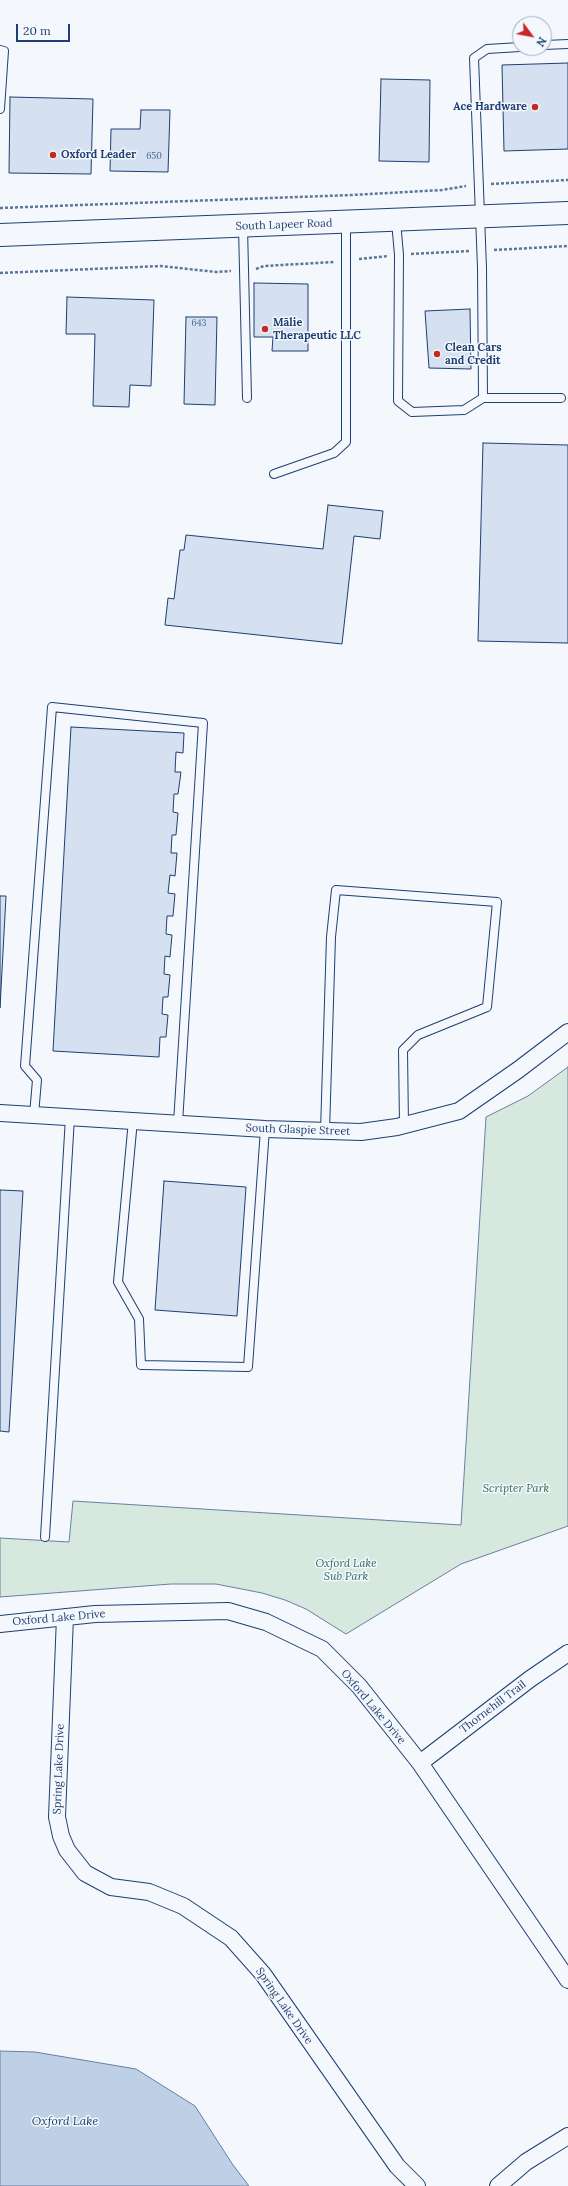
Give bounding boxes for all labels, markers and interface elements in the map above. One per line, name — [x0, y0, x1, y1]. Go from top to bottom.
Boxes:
scale bar — [18, 16, 72, 42]
north arrow — [512, 16, 552, 56]
text: 20 m — [23, 23, 51, 38]
text: N — [533, 35, 550, 49]
place label: Ace Hardware — [453, 100, 527, 114]
marker: Ace Hardware — [530, 102, 540, 112]
place label: Oxford Leader — [61, 148, 136, 162]
marker: Oxford Leader — [48, 150, 58, 160]
house number: 650 — [146, 151, 162, 161]
street label: South Lapeer Road — [235, 217, 333, 233]
place label: Mālie Therapeutic LLC — [273, 316, 361, 342]
house number: 643 — [191, 318, 207, 328]
marker: Mālie Therapeutic LLC — [260, 324, 270, 334]
place label: Clean Cars and Credit — [445, 341, 501, 367]
marker: Clean Cars and Credit — [432, 349, 442, 359]
street label: South Glaspie Street — [245, 1122, 351, 1138]
park label: Scripter Park — [483, 1482, 549, 1496]
park label: Oxford Lake Sub Park — [316, 1557, 376, 1583]
street label: Oxford Lake Drive — [12, 1607, 106, 1629]
street label: Oxford Lake Drive — [338, 1667, 408, 1747]
street label: Thornehill Trail — [457, 1678, 529, 1736]
street label: Spring Lake Drive — [51, 1723, 67, 1815]
street label: Spring Lake Drive — [253, 1965, 315, 2047]
water label: Oxford Lake — [32, 2115, 98, 2129]

